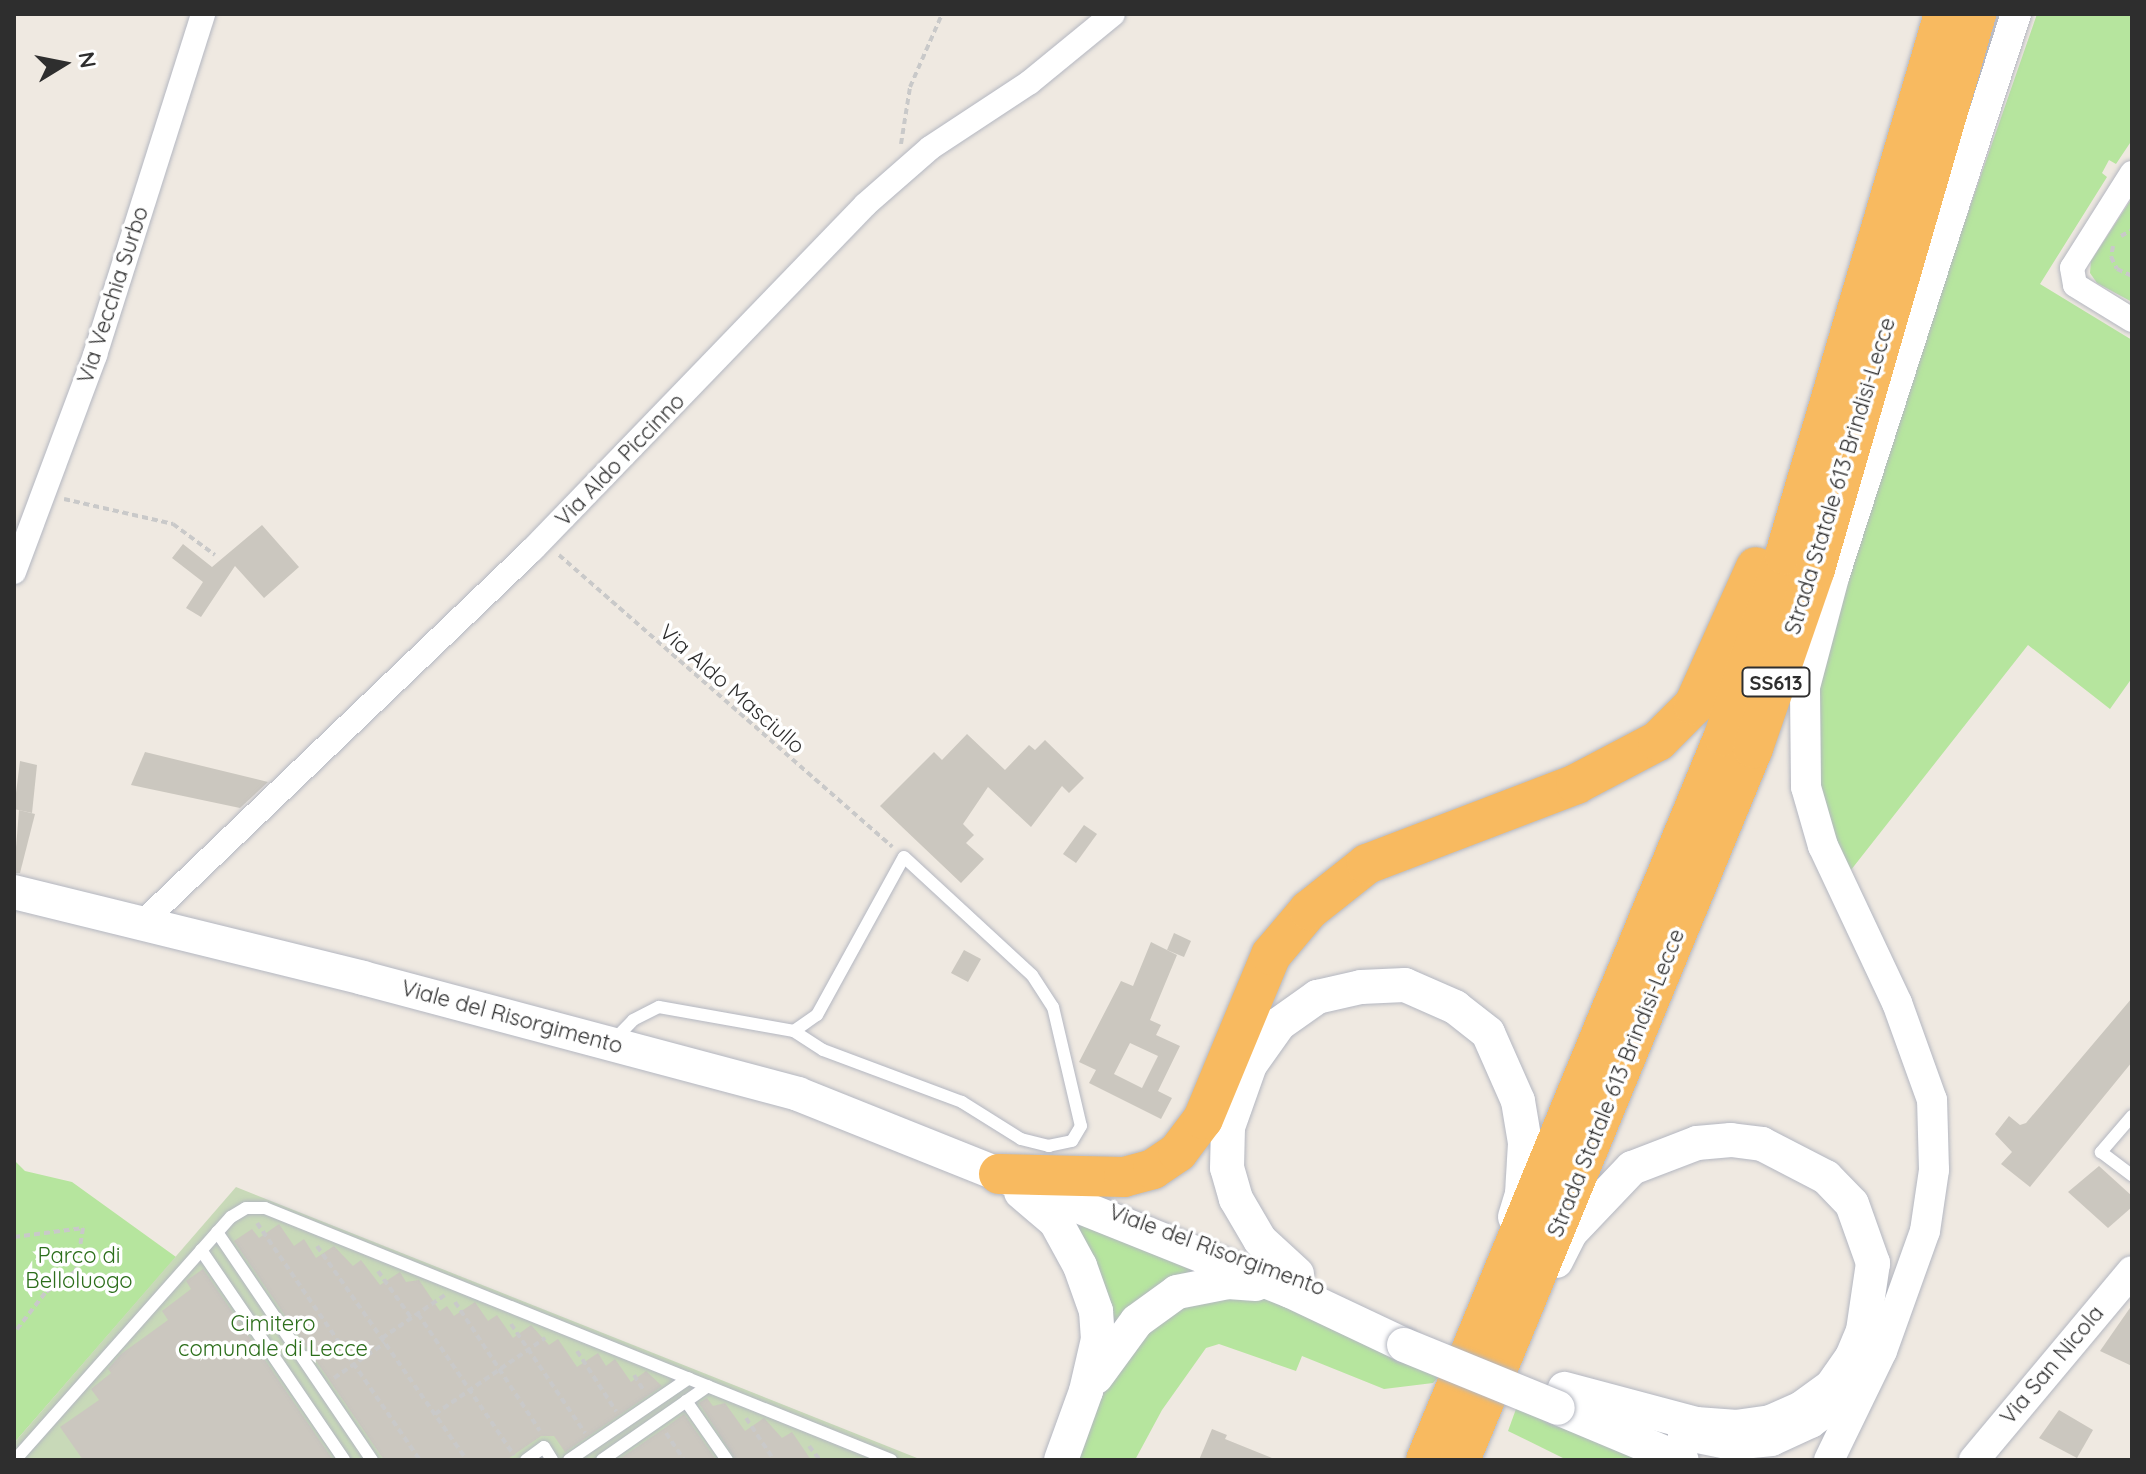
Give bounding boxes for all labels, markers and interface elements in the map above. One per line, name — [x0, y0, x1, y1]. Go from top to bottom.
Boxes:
north arrow — [24, 24, 104, 104]
text: N — [72, 49, 103, 70]
street label: Via Vecchia Surbo — [72, 203, 154, 387]
street label: Strada Statale 613 Brindisi-Lecce — [1779, 314, 1901, 638]
street label: Via Aldo Piccinno — [550, 388, 690, 532]
street label: Via Aldo Masciullo — [654, 619, 810, 759]
road number: SS613 — [1740, 666, 1812, 698]
street label: Strada Statale 613 Brindisi-Lecce — [1542, 925, 1690, 1241]
street label: Viale del Risorgimento — [398, 975, 626, 1059]
street label: Viale del Risorgimento — [1105, 1199, 1329, 1301]
park label: Parco di Belloluogo — [25, 1242, 133, 1294]
street label: Via San Nicola — [1995, 1300, 2109, 1430]
park label: Cimitero comunale di Lecce — [178, 1310, 368, 1362]

